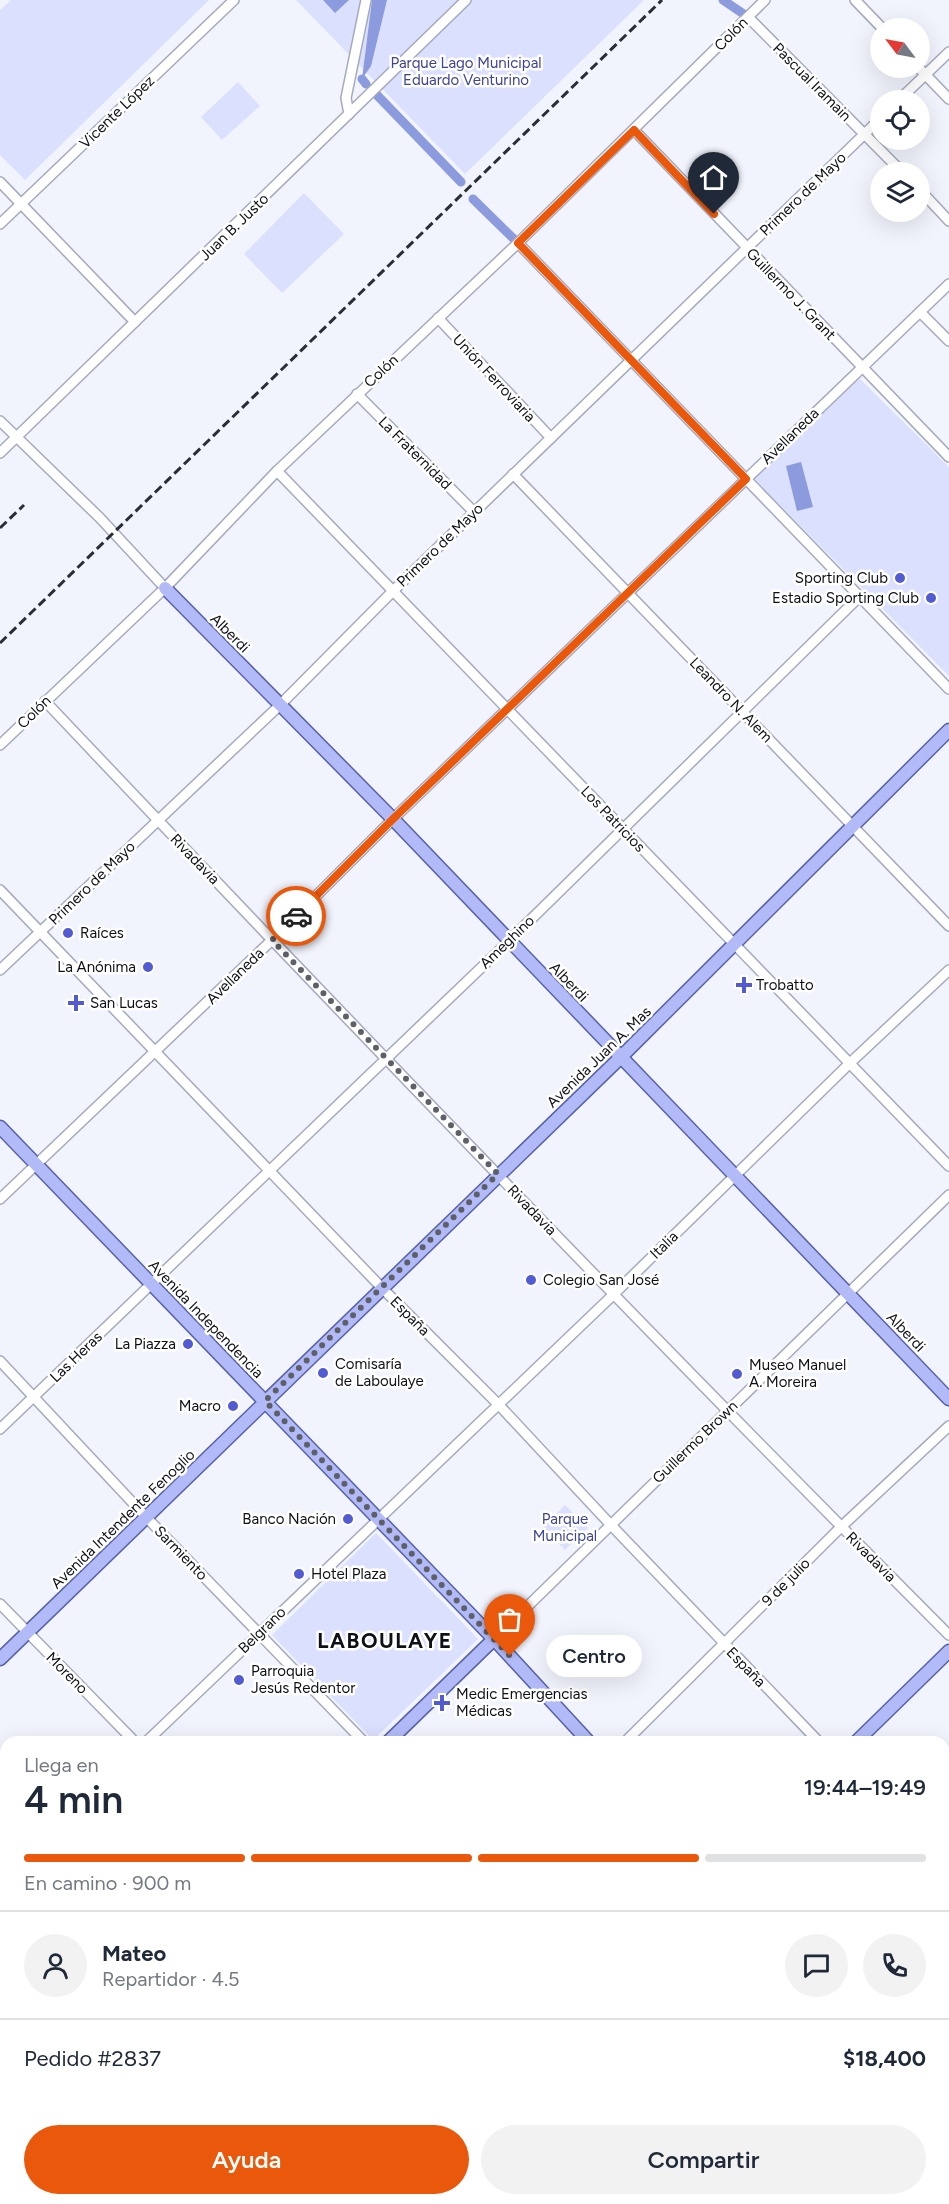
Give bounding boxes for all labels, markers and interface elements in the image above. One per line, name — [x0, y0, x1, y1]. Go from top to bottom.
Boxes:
street label: Colón — [711, 14, 751, 54]
north arrow — [870, 18, 930, 78]
map controls — [870, 18, 930, 222]
street label: Pascual Iramain — [769, 39, 855, 125]
park label: Parque Lago Municipal Eduardo Venturino — [390, 54, 542, 89]
street label: Vicente López — [76, 72, 158, 152]
button: locate — [870, 90, 930, 150]
street label: Primero de Mayo — [756, 148, 850, 240]
pin — [688, 152, 739, 214]
icon: home — [697, 161, 730, 194]
button: layers — [870, 162, 930, 222]
street label: Juan B. Justo — [196, 189, 273, 264]
street label: Guillermo J. Grant — [742, 244, 840, 344]
street label: Unión Ferroviaria — [449, 330, 539, 426]
street label: Colón — [360, 351, 402, 391]
street label: Avellaneda — [757, 404, 823, 468]
street label: La Fraternidad — [375, 413, 455, 493]
street label: Primero de Mayo — [393, 499, 487, 591]
place label: Sporting Club — [795, 569, 888, 587]
marker: Sporting Club — [893, 571, 907, 585]
place label: Estadio Sporting Club — [772, 589, 919, 607]
marker: Estadio Sporting Club — [924, 591, 938, 605]
street label: Alberdi — [207, 610, 253, 656]
street label: Leandro N. Alem — [686, 654, 776, 746]
street label: Colón — [13, 692, 55, 732]
street label: Los Patricios — [577, 782, 649, 856]
street label: Rivadavia — [167, 830, 223, 888]
street label: Primero de Mayo — [45, 837, 139, 929]
courier — [266, 886, 326, 946]
icon: car — [280, 900, 313, 933]
street label: Ameghino — [476, 911, 538, 972]
place label: Raíces — [80, 924, 124, 942]
marker: Raíces — [61, 926, 75, 940]
street label: Avellaneda — [202, 944, 268, 1008]
place label: La Anónima — [57, 958, 136, 976]
street label: Alberdi — [546, 959, 592, 1005]
marker: La Anónima — [141, 960, 155, 974]
place label: Trobatto — [756, 976, 814, 994]
marker: Trobatto — [737, 978, 751, 992]
marker: San Lucas — [67, 994, 85, 1012]
place label: San Lucas — [90, 994, 158, 1012]
street label: Avenida Juan A. Mas — [543, 1003, 655, 1111]
street label: Rivadavia — [504, 1181, 560, 1239]
street label: Italia — [646, 1227, 682, 1263]
street label: Avenida Independencia — [145, 1256, 267, 1382]
place label: Colegio San José — [543, 1271, 659, 1289]
marker: Colegio San José — [524, 1273, 538, 1287]
street label: España — [387, 1293, 433, 1339]
street label: Alberdi — [883, 1309, 929, 1355]
street label: Las Heras — [46, 1328, 106, 1386]
place label: La Piazza — [115, 1335, 176, 1353]
marker: La Piazza — [181, 1337, 195, 1351]
place label: Comisaría de Laboulaye — [335, 1355, 424, 1390]
place label: Museo Manuel A. Moreira — [749, 1356, 846, 1391]
marker: Comisaría de Laboulaye — [316, 1366, 330, 1380]
marker: Museo Manuel A. Moreira — [730, 1367, 744, 1381]
place label: Macro — [179, 1397, 221, 1415]
street label: Guillermo Brown — [649, 1397, 741, 1487]
marker: Macro — [226, 1399, 240, 1413]
street label: Avenida Intendente Fenoglio — [47, 1445, 199, 1592]
place label: Banco Nación — [242, 1510, 336, 1528]
park label: Parque Municipal — [533, 1510, 597, 1545]
marker: Banco Nación — [341, 1512, 355, 1526]
street label: Sarmiento — [151, 1522, 212, 1584]
street label: Rivadavia — [842, 1528, 900, 1586]
street label: 9 de julio — [758, 1554, 814, 1610]
place label: Hotel Plaza — [311, 1565, 386, 1583]
marker: Hotel Plaza — [292, 1567, 306, 1581]
pin — [484, 1594, 535, 1656]
street label: Belgrano — [234, 1603, 290, 1657]
icon: bag — [493, 1603, 526, 1636]
district label: LABOULAYE — [317, 1628, 453, 1653]
callout: Centro — [546, 1635, 642, 1677]
street label: España — [723, 1643, 769, 1691]
text: Centro — [562, 1644, 626, 1668]
street label: Moreno — [42, 1648, 92, 1698]
place label: Parroquia Jesús Redentor — [251, 1662, 355, 1697]
marker: Parroquia Jesús Redentor — [232, 1673, 246, 1687]
place label: Medic Emergencias Médicas — [456, 1685, 587, 1720]
marker: Medic Emergencias Médicas — [433, 1694, 451, 1712]
text: Llega en — [24, 1753, 99, 1777]
text: 19:44–19:49 — [804, 1774, 926, 1801]
text: 4 min — [24, 1776, 123, 1823]
text: En camino · 900 m — [24, 1871, 191, 1895]
button: person — [24, 1934, 87, 1997]
button: chat — [785, 1934, 848, 1997]
button: phone — [863, 1934, 926, 1997]
text: Mateo — [102, 1940, 166, 1967]
text: Repartidor · 4.5 — [102, 1967, 240, 1991]
text: Pedido #2837 — [24, 2045, 161, 2072]
text: $18,400 — [843, 2045, 926, 2072]
button: Ayuda — [24, 2125, 469, 2194]
button: Compartir — [481, 2125, 926, 2194]

